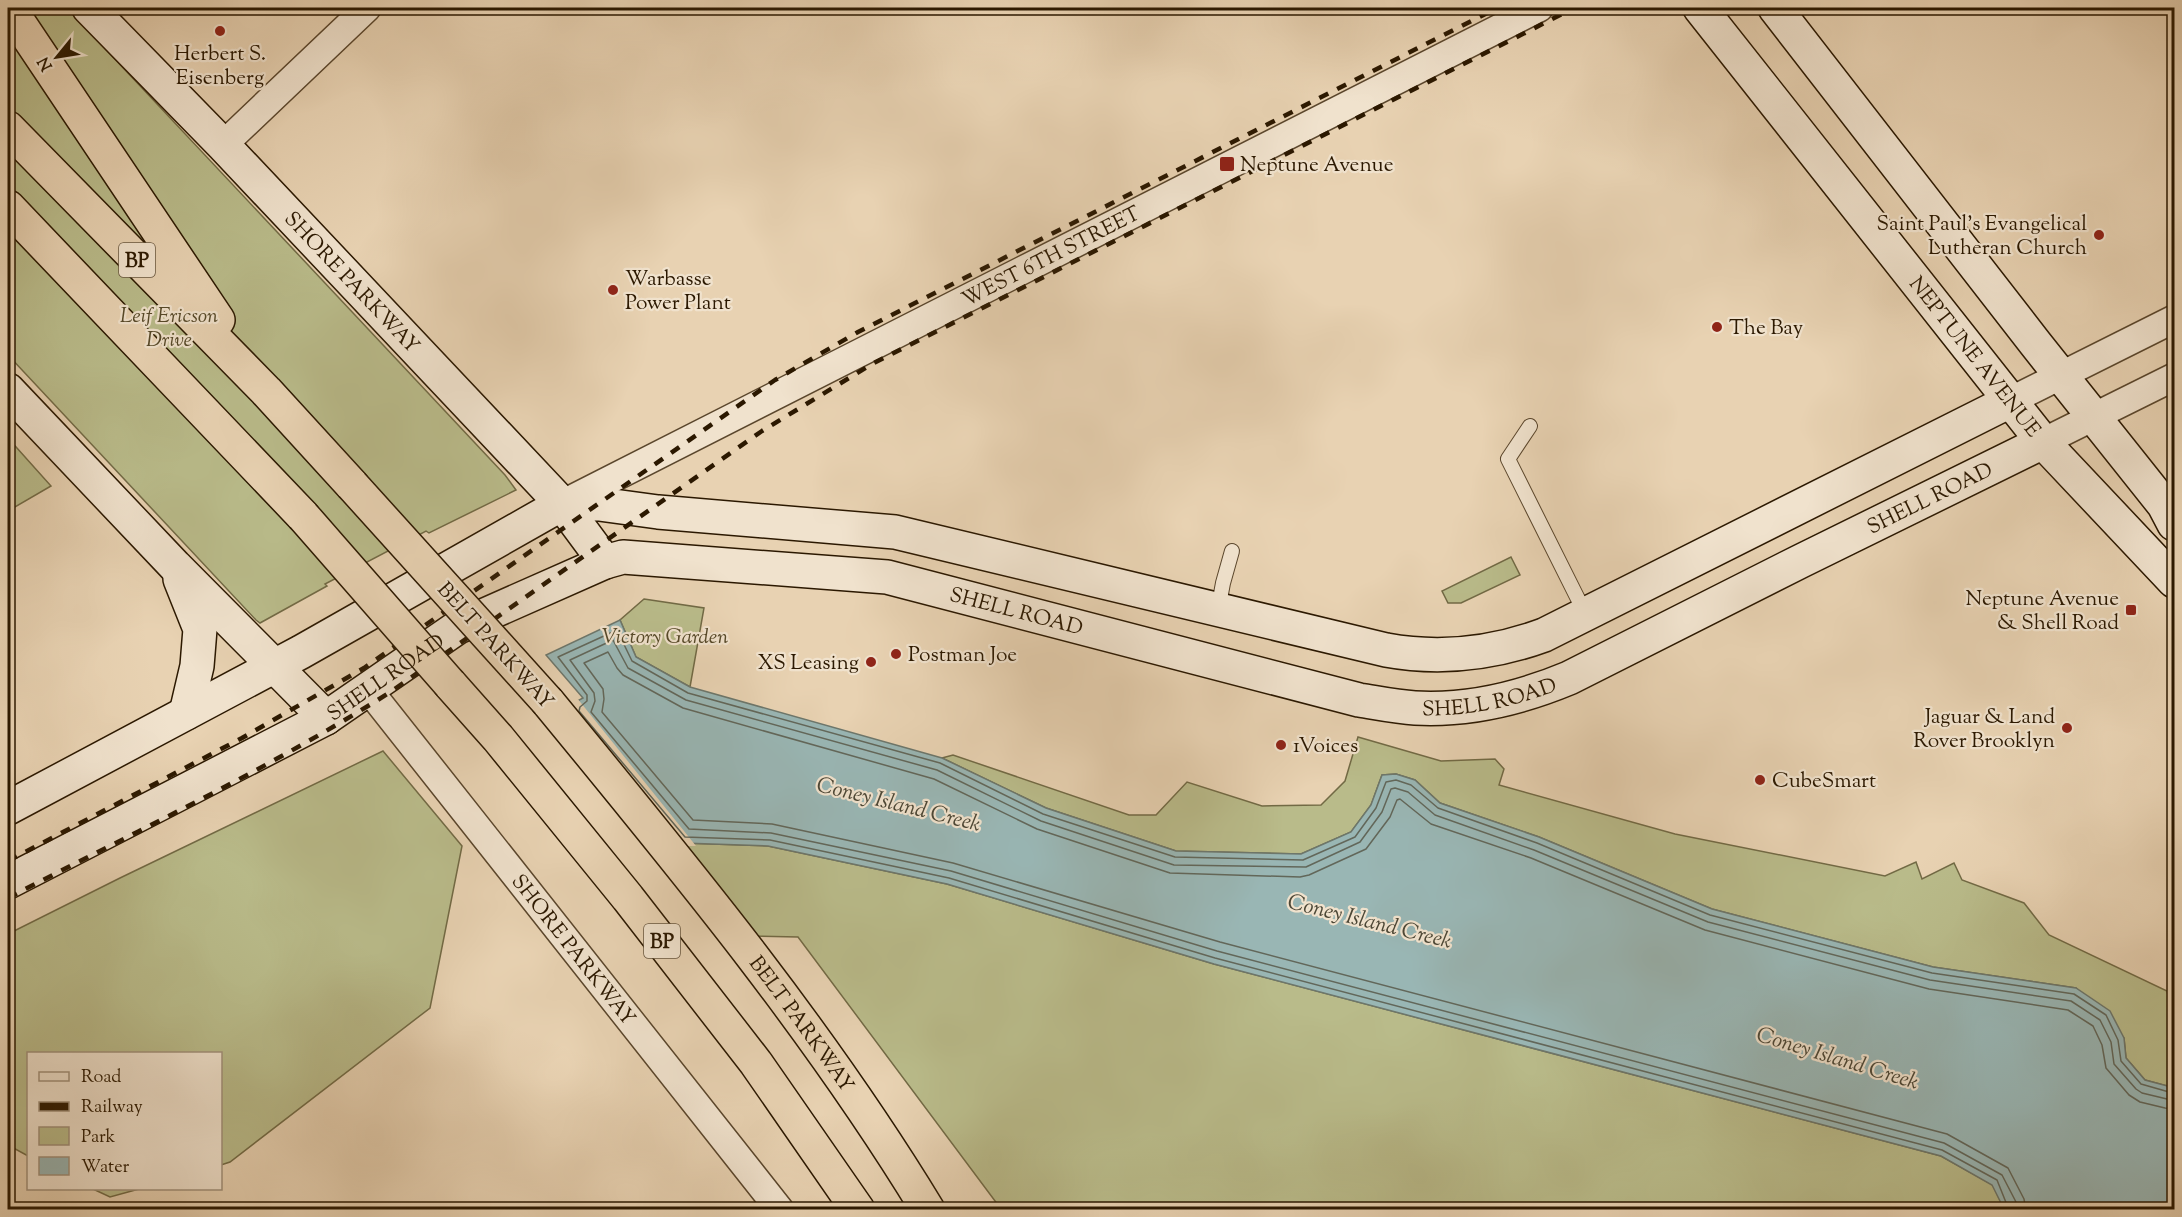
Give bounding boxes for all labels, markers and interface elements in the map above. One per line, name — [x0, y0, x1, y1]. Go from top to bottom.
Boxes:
marker: Herbert S. Eisenberg — [213, 24, 227, 38]
north arrow — [27, 27, 87, 87]
place label: Herbert S. Eisenberg — [174, 40, 266, 94]
text: N — [33, 52, 59, 75]
place label: Neptune Avenue — [1240, 151, 1394, 181]
marker: Neptune Avenue — [1218, 155, 1236, 173]
street label: WEST 6TH STREET — [957, 200, 1146, 316]
street label: SHORE PARKWAY — [276, 206, 425, 361]
place label: Saint Paul's Evangelical Lutheran Church — [1877, 210, 2087, 264]
marker: Saint Paul's Evangelical Lutheran Church — [2092, 228, 2106, 242]
road number: BP — [119, 243, 155, 277]
place label: Warbasse Power Plant — [625, 265, 731, 319]
street label: NEPTUNE AVENUE — [1901, 271, 2047, 445]
marker: Warbasse Power Plant — [606, 283, 620, 297]
park label: Leif Ericson Drive — [120, 302, 218, 356]
place label: The Bay — [1729, 314, 1804, 344]
marker: The Bay — [1710, 320, 1724, 334]
street label: SHELL ROAD — [1863, 456, 1998, 543]
street label: BELT PARKWAY — [429, 576, 560, 717]
street label: SHELL ROAD — [946, 581, 1086, 644]
place label: Neptune Avenue & Shell Road — [1966, 585, 2119, 639]
marker: Neptune Avenue & Shell Road — [2124, 603, 2138, 617]
park label: Victory Garden — [602, 623, 728, 653]
street label: SHELL ROAD — [322, 628, 451, 730]
place label: Postman Joe — [908, 641, 1017, 671]
marker: Postman Joe — [889, 647, 903, 661]
place label: XS Leasing — [758, 649, 859, 679]
marker: XS Leasing — [864, 655, 878, 669]
street label: SHELL ROAD — [1422, 671, 1561, 726]
place label: Jaguar & Land Rover Brooklyn — [1913, 703, 2055, 757]
marker: Jaguar & Land Rover Brooklyn — [2060, 721, 2074, 735]
place label: 1Voices — [1293, 732, 1358, 762]
marker: 1Voices — [1274, 738, 1288, 752]
place label: CubeSmart — [1772, 767, 1876, 797]
water label: Coney Island Creek — [813, 770, 984, 842]
marker: CubeSmart — [1753, 773, 1767, 787]
street label: SHORE PARKWAY — [503, 869, 642, 1033]
water label: Coney Island Creek — [1284, 887, 1455, 959]
road number: BP — [644, 924, 680, 958]
street label: BELT PARKWAY — [740, 951, 860, 1099]
water label: Coney Island Creek — [1752, 1020, 1922, 1100]
legend — [27, 1052, 222, 1190]
text: Road — [81, 1065, 121, 1091]
text: Railway — [81, 1095, 143, 1121]
text: Park — [81, 1125, 116, 1151]
text: Water — [81, 1155, 130, 1181]

